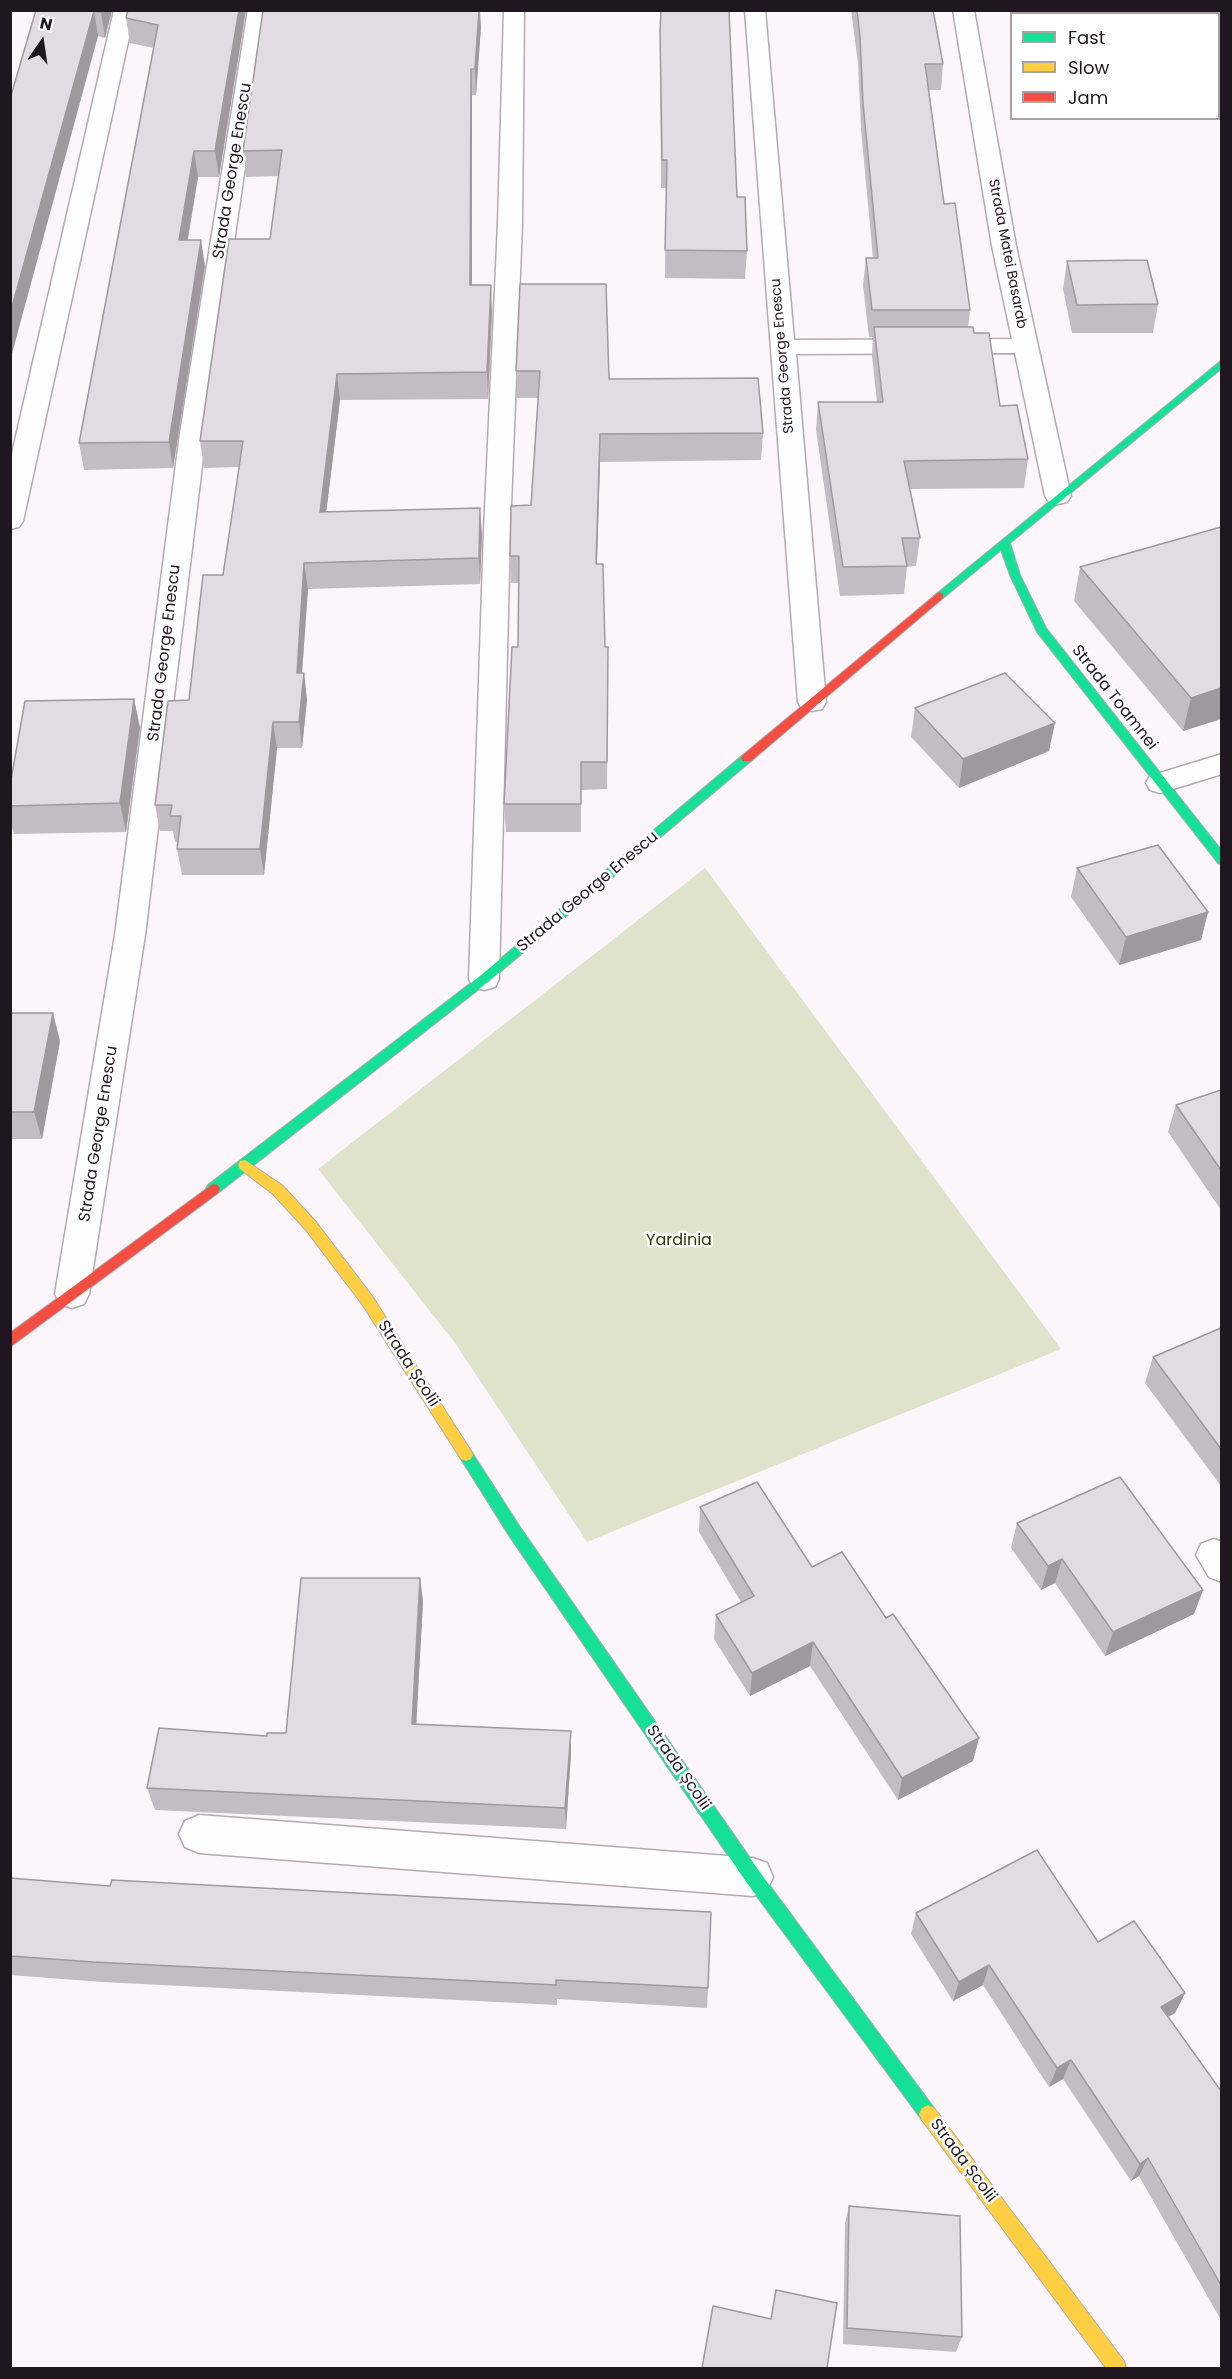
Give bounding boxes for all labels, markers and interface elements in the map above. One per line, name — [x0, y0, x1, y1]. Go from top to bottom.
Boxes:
text: N — [38, 11, 55, 37]
north arrow — [12, 12, 72, 72]
legend — [1010, 12, 1220, 120]
text: Fast — [1068, 25, 1105, 50]
text: Slow — [1068, 55, 1109, 80]
street label: Strada George Enescu — [210, 82, 256, 260]
text: Jam — [1068, 85, 1108, 110]
street label: Strada Matei Basarab — [984, 178, 1030, 330]
street label: Strada George Enescu — [768, 278, 798, 434]
street label: Strada George Enescu — [145, 563, 185, 743]
street label: Strada Toamnei — [1067, 642, 1161, 754]
street label: Strada George Enescu — [514, 827, 662, 957]
street label: Strada George Enescu — [76, 1045, 122, 1223]
park label: Yardinia — [646, 1231, 712, 1251]
street label: Strada Școlii — [373, 1317, 443, 1411]
street label: Strada Școlii — [642, 1722, 714, 1814]
street label: Strada Școlii — [926, 2116, 1000, 2206]

